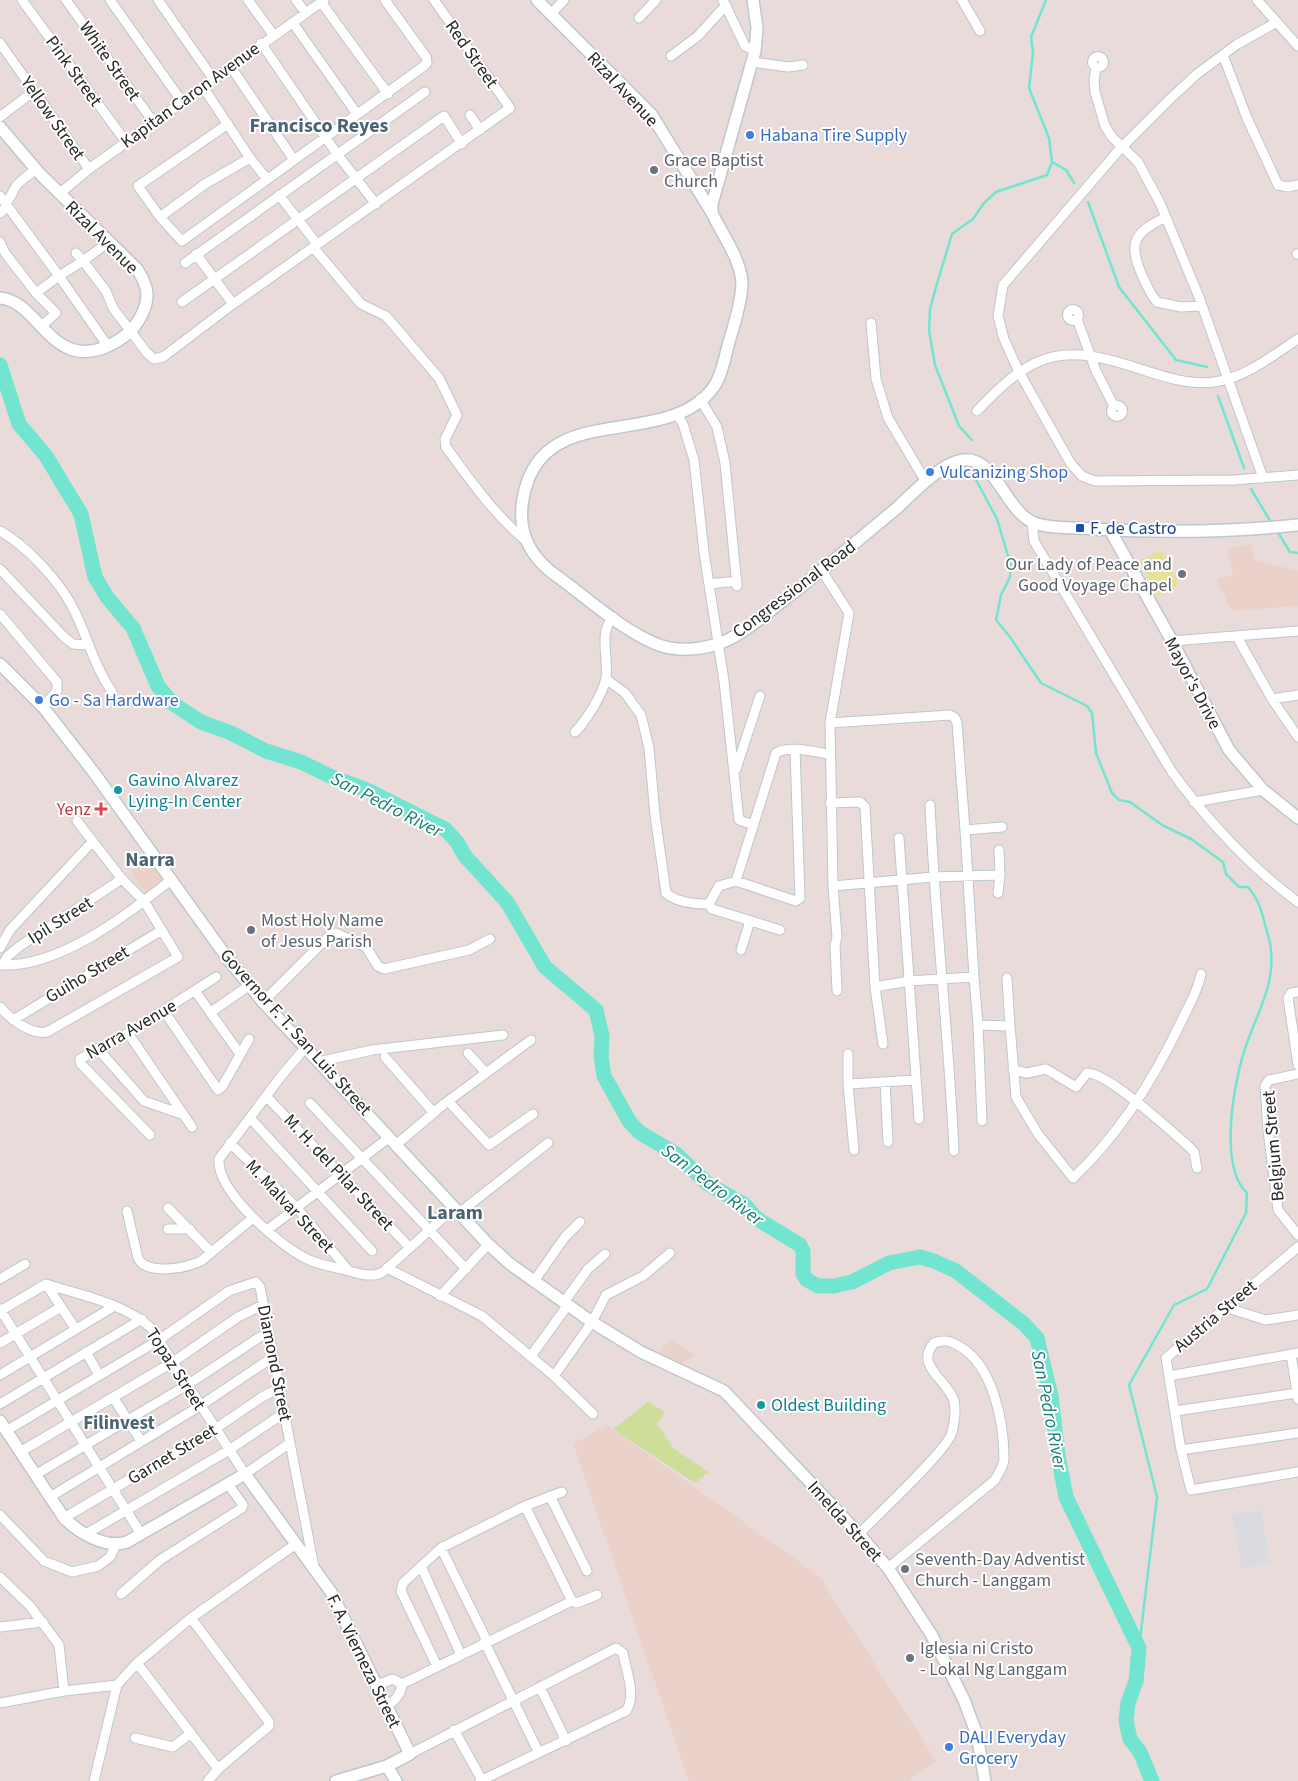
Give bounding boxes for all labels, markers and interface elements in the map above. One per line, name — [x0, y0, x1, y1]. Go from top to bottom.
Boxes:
street label: Red Street — [439, 15, 504, 93]
street label: White Street — [73, 17, 146, 106]
street label: Pink Street — [39, 31, 108, 112]
street label: Kapitan Caron Avenue — [116, 36, 265, 154]
street label: Rizal Avenue — [581, 46, 664, 133]
street label: Yellow Street — [14, 70, 91, 165]
district label: Francisco Reyes — [250, 112, 389, 140]
place label: Habana Tire Supply — [760, 123, 908, 148]
marker: Habana Tire Supply — [744, 129, 756, 141]
place label: Grace Baptist Church — [664, 148, 763, 194]
marker: Grace Baptist Church — [648, 164, 660, 176]
street label: Rizal Avenue — [59, 195, 144, 280]
place label: Vulcanizing Shop — [940, 460, 1068, 485]
marker: Vulcanizing Shop — [924, 466, 936, 478]
place label: F. de Castro — [1090, 516, 1177, 541]
marker: F. de Castro — [1074, 522, 1086, 534]
street label: Congressional Road — [727, 535, 861, 644]
place label: Our Lady of Peace and Good Voyage Chapel — [1005, 552, 1172, 598]
marker: Our Lady of Peace and Good Voyage Chapel — [1176, 568, 1188, 580]
street label: Mayor's Drive — [1158, 633, 1227, 734]
place label: Go - Sa Hardware — [49, 688, 179, 713]
marker: Go - Sa Hardware — [33, 694, 45, 706]
water label: San Pedro River — [326, 766, 448, 846]
place label: Gavino Alvarez Lying-In Center — [128, 768, 242, 814]
marker: Gavino Alvarez Lying-In Center — [112, 784, 124, 796]
place label: Yenz — [56, 797, 91, 822]
marker: Yenz — [95, 803, 107, 815]
district label: Narra — [125, 846, 175, 874]
street label: Ipil Street — [23, 891, 98, 950]
place label: Most Holy Name of Jesus Parish — [261, 908, 383, 954]
marker: Most Holy Name of Jesus Parish — [245, 924, 257, 936]
street label: Guiho Street — [41, 940, 134, 1009]
street label: Governor F. T. San Luis Street — [214, 944, 377, 1121]
street label: Narra Avenue — [81, 993, 181, 1065]
street label: Belgium Street — [1256, 1090, 1291, 1202]
street label: M. H. del Pilar Street — [278, 1108, 399, 1236]
water label: San Pedro River — [655, 1138, 770, 1234]
street label: M. Malvar Street — [240, 1154, 340, 1259]
district label: Laram — [427, 1199, 483, 1227]
street label: Austria Street — [1169, 1274, 1262, 1358]
street label: Diamond Street — [251, 1303, 298, 1423]
street label: Topaz Street — [140, 1323, 211, 1415]
water label: San Pedro River — [1024, 1348, 1074, 1474]
place label: Oldest Building — [771, 1393, 886, 1418]
marker: Oldest Building — [755, 1399, 767, 1411]
district label: Filinvest — [83, 1410, 155, 1437]
street label: Garnet Street — [123, 1418, 221, 1491]
street label: Imelda Street — [802, 1475, 888, 1567]
place label: Seventh-Day Adventist Church - Langgam — [915, 1547, 1085, 1593]
marker: Seventh-Day Adventist Church - Langgam — [899, 1563, 911, 1575]
street label: F. A. Vierneza Street — [320, 1590, 407, 1732]
place label: Iglesia ni Cristo - Lokal Ng Langgam — [920, 1636, 1067, 1682]
marker: Iglesia ni Cristo - Lokal Ng Langgam — [904, 1652, 916, 1664]
place label: DALI Everyday Grocery — [959, 1725, 1066, 1771]
marker: DALI Everyday Grocery — [943, 1741, 955, 1753]

